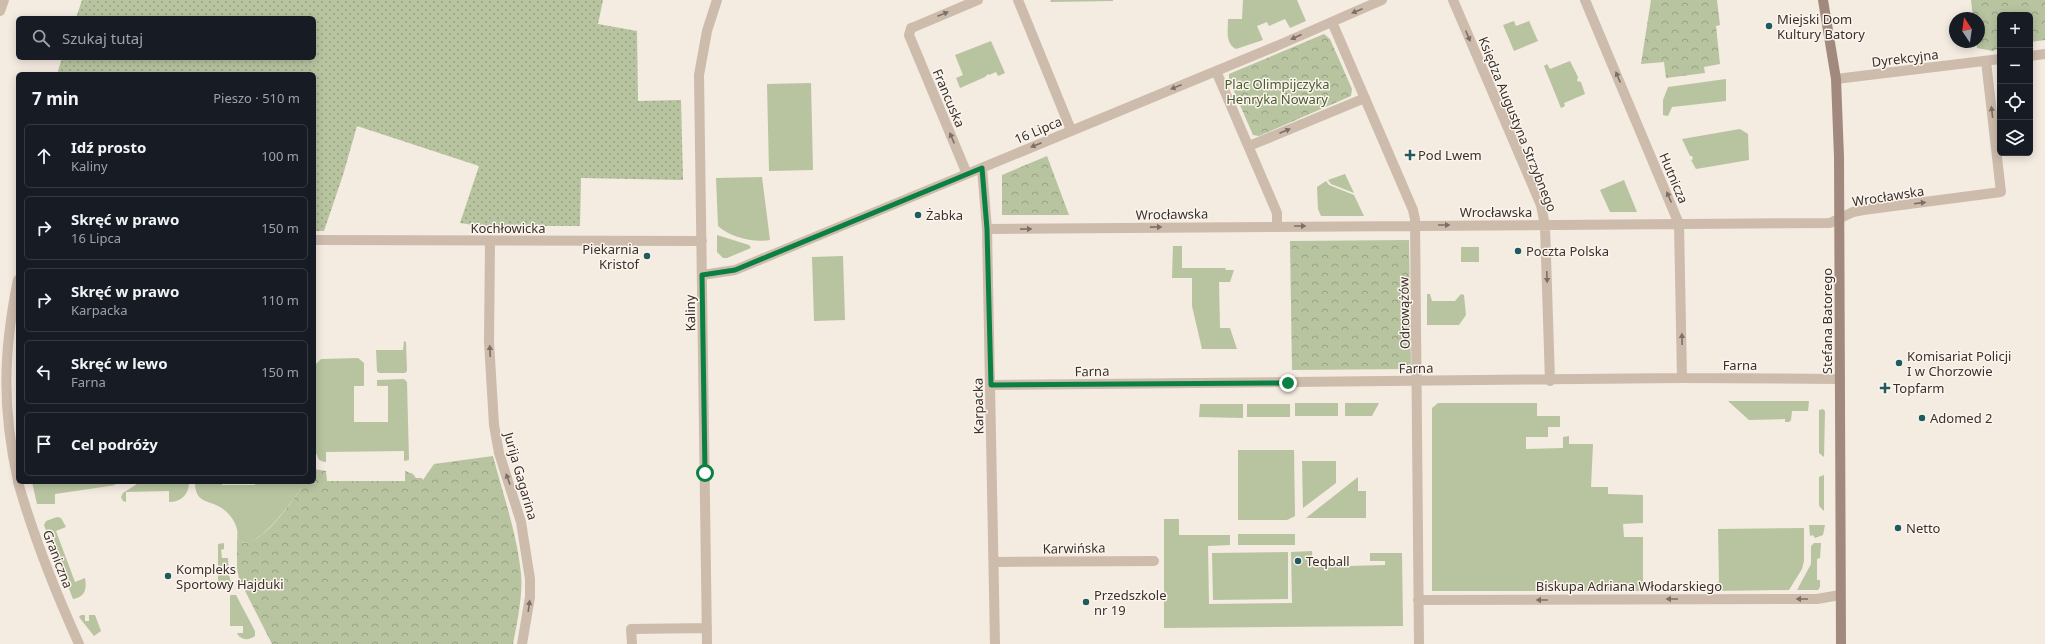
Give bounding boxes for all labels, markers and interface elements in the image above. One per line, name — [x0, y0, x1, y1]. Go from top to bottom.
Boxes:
one-way arrow — [1352, 8, 1363, 14]
place label: Miejski Dom Kultury Batory — [1777, 10, 1865, 43]
one-way arrow — [938, 11, 950, 17]
north arrow — [1949, 12, 1985, 48]
map controls — [1997, 12, 2033, 156]
button: + — [1997, 12, 2033, 48]
search box — [16, 16, 316, 60]
marker: Miejski Dom Kultury Batory — [1764, 21, 1774, 31]
icon: search — [30, 27, 52, 49]
text: Szukaj tutaj — [62, 28, 143, 48]
one-way arrow — [1466, 30, 1472, 42]
one-way arrow — [1290, 34, 1302, 41]
street label: Księdza Augustyna Strzybnego — [1475, 34, 1562, 214]
street label: Dyrekcyjna — [1871, 45, 1939, 71]
button: − — [1997, 48, 2033, 84]
street label: Francuska — [929, 66, 969, 130]
one-way arrow — [1615, 72, 1621, 83]
park label: Plac Olimpijczyka Henryka Nowary — [1224, 75, 1330, 108]
one-way arrow — [1170, 84, 1181, 90]
button: locate — [1997, 84, 2033, 120]
text: 7 min — [32, 87, 79, 110]
text: Pieszo · 510 m — [213, 89, 300, 107]
one-way arrow — [1989, 106, 1995, 118]
street label: 16 Lipca — [1011, 112, 1065, 148]
button: layers — [1997, 120, 2033, 156]
one-way arrow — [1280, 128, 1291, 134]
one-way arrow — [949, 133, 955, 144]
text: Idź prosto — [71, 137, 146, 157]
one-way arrow — [1030, 142, 1041, 148]
icon: ahead — [33, 145, 55, 167]
place label: Pod Lwem — [1418, 146, 1482, 164]
text: 100 m — [261, 147, 299, 165]
marker: Pod Lwem — [1405, 150, 1415, 160]
street label: Hutnicza — [1655, 150, 1693, 206]
text: Kaliny — [71, 157, 108, 175]
street label: Wrocławska — [1851, 181, 1925, 211]
one-way arrow — [1665, 191, 1671, 203]
one-way arrow — [1914, 200, 1926, 206]
street label: Wrocławska — [1460, 203, 1532, 221]
street label: Wrocławska — [1136, 204, 1208, 224]
place label: Żabka — [926, 206, 963, 224]
text: Skręć w prawo — [71, 209, 179, 229]
marker: Żabka — [913, 210, 923, 220]
icon: right — [33, 217, 55, 239]
text: 150 m — [261, 219, 299, 237]
street label: Kochłowicka — [470, 219, 546, 237]
one-way arrow — [1438, 222, 1451, 228]
one-way arrow — [1294, 223, 1307, 229]
one-way arrow — [1150, 224, 1163, 230]
one-way arrow — [1020, 226, 1033, 232]
text: 16 Lipca — [71, 229, 121, 247]
place label: Piekarnia Kristof — [582, 240, 641, 273]
place label: Poczta Polska — [1526, 242, 1609, 260]
marker: Poczta Polska — [1513, 246, 1523, 256]
marker: Piekarnia Kristof — [642, 251, 652, 261]
street label: Stefana Batorego — [1818, 268, 1836, 374]
one-way arrow — [1544, 271, 1550, 284]
street label: Odrowążów — [1394, 276, 1414, 349]
text: Skręć w prawo — [71, 281, 179, 301]
icon: right — [33, 289, 55, 311]
text: 110 m — [261, 291, 299, 309]
street label: Kaliny — [681, 294, 699, 332]
text: Karpacka — [71, 301, 127, 319]
one-way arrow — [1678, 333, 1685, 345]
one-way arrow — [486, 345, 493, 357]
place label: Komisariat Policji I w Chorzowie — [1907, 347, 2011, 380]
text: Skręć w lewo — [71, 353, 168, 373]
street label: Farna — [1723, 356, 1757, 374]
marker: Komisariat Policji I w Chorzowie — [1894, 358, 1904, 368]
street label: Farna — [1398, 359, 1434, 377]
icon: left — [33, 361, 55, 383]
street label: Farna — [1074, 362, 1110, 380]
text: 150 m — [261, 363, 299, 381]
text: Farna — [71, 373, 106, 391]
route end — [1279, 374, 1297, 392]
street label: Karpacka — [969, 378, 987, 434]
place label: Topfarm — [1893, 379, 1944, 397]
marker: Topfarm — [1880, 383, 1890, 393]
place label: Adomed 2 — [1930, 409, 1992, 427]
marker: Adomed 2 — [1917, 413, 1927, 423]
street label: Jurija Gagarina — [499, 428, 542, 522]
icon: arrive — [33, 433, 55, 455]
text: Cel podróży — [71, 434, 158, 454]
route start — [696, 464, 714, 482]
one-way arrow — [504, 472, 510, 484]
place label: Netto — [1906, 519, 1941, 537]
marker: Netto — [1893, 523, 1903, 533]
street label: Graniczna — [39, 527, 77, 591]
street label: Karwińska — [1042, 538, 1106, 558]
place label: Teqball — [1306, 552, 1350, 570]
marker: Teqball — [1293, 556, 1303, 566]
place label: Kompleks Sportowy Hajduki — [176, 560, 284, 593]
marker: Kompleks Sportowy Hajduki — [163, 571, 173, 581]
street label: Biskupa Adriana Włodarskiego — [1536, 577, 1722, 595]
place label: Przedszkole nr 19 — [1094, 586, 1167, 619]
one-way arrow — [1665, 596, 1678, 602]
one-way arrow — [1795, 596, 1808, 602]
marker: Przedszkole nr 19 — [1081, 597, 1091, 607]
one-way arrow — [1535, 597, 1548, 603]
one-way arrow — [526, 600, 532, 612]

